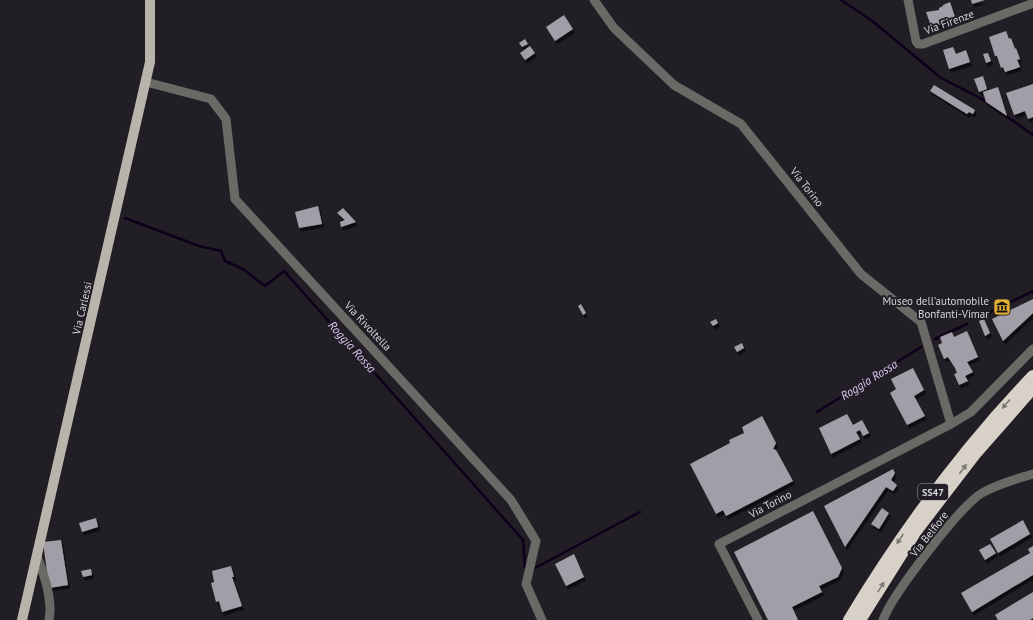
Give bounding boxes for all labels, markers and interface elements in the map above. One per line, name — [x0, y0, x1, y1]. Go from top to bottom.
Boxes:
street label: Via Firenze — [921, 6, 976, 38]
street label: Via Torino — [787, 164, 827, 210]
street label: Via Carlessi — [69, 280, 95, 337]
place label: Museo dell'automobile Bonfanti-Vimar — [882, 294, 989, 321]
museum icon: Museo dell'automobile Bonfanti-Vimar — [992, 297, 1012, 317]
street label: Via Rivoltella — [341, 298, 394, 354]
water label: Roggia Rossa — [325, 318, 380, 376]
water label: Roggia Rossa — [838, 356, 900, 403]
one-way arrow — [1002, 399, 1011, 410]
one-way arrow — [959, 464, 967, 474]
road number: SS47 — [918, 484, 948, 500]
street label: Via Torino — [745, 487, 794, 522]
street label: Via Belfiore — [906, 508, 951, 560]
one-way arrow — [896, 534, 904, 545]
one-way arrow — [877, 582, 885, 592]

